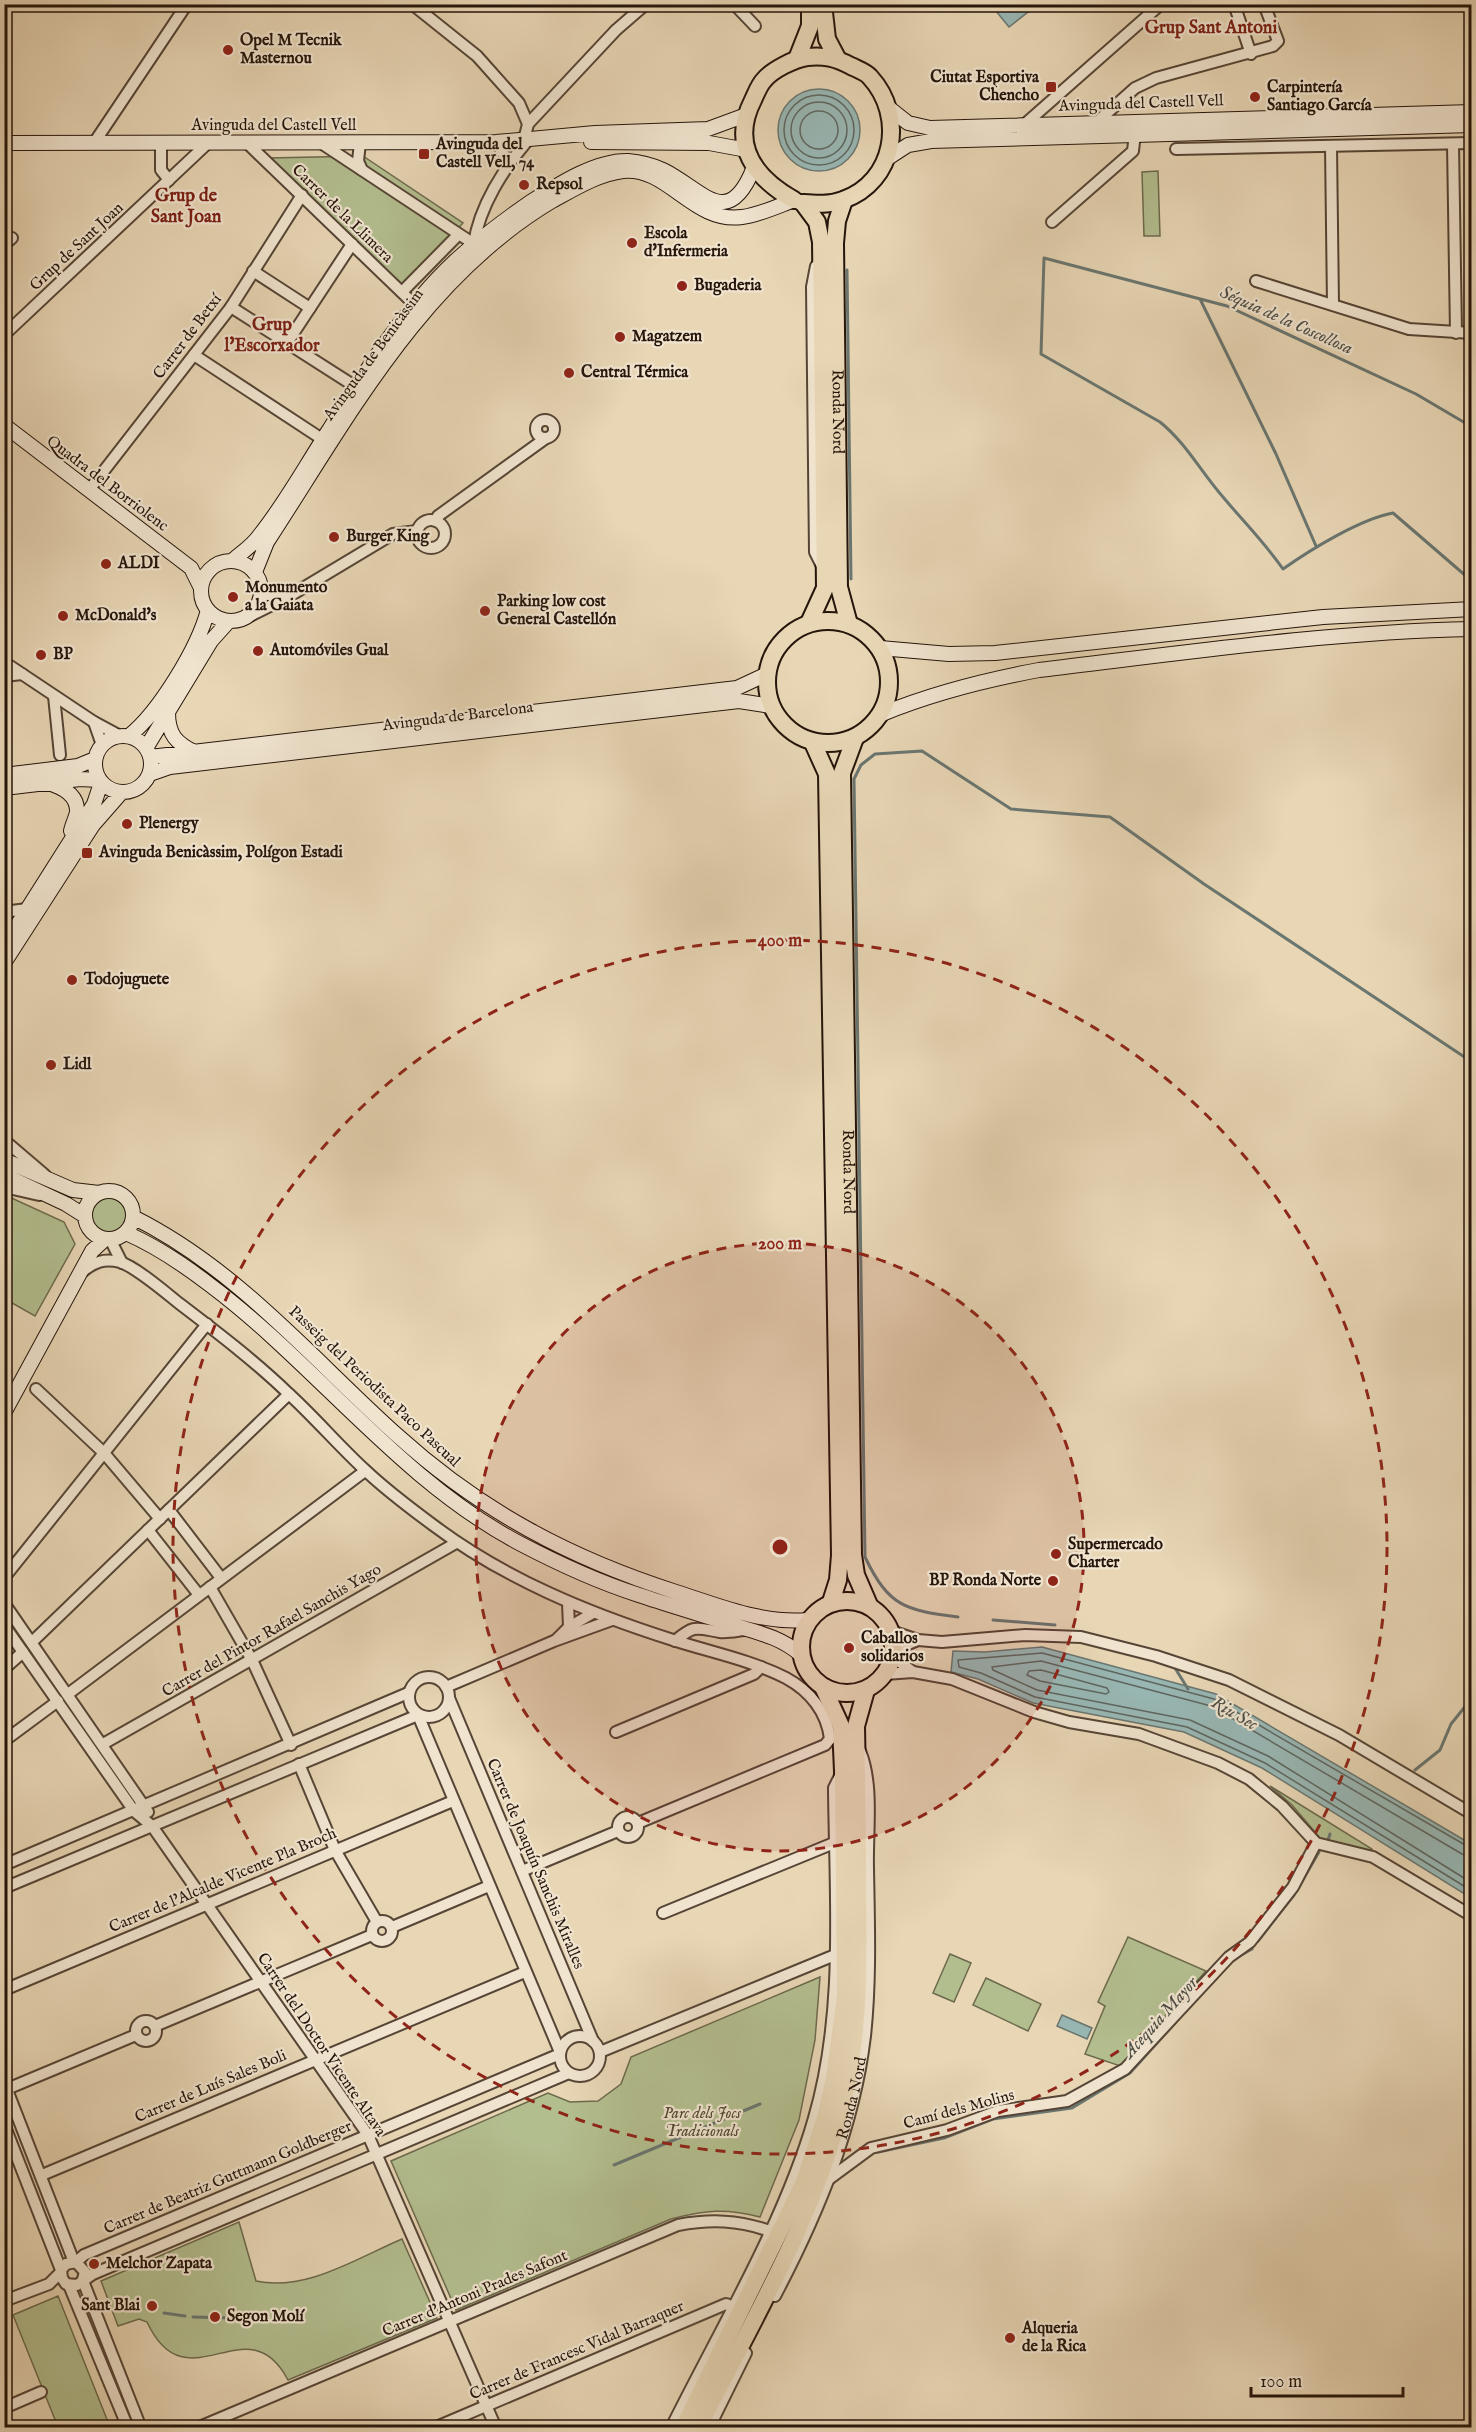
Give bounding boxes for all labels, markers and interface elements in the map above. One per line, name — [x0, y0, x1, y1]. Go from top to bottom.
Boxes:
district label: Grup Sant Antoni — [1145, 17, 1277, 40]
place label: Opel M Tecnik Masternou — [240, 31, 342, 69]
marker: Opel M Tecnik Masternou — [221, 43, 235, 57]
place label: Ciutat Esportiva Chencho — [930, 68, 1040, 106]
place label: Carpintería Santiago García — [1267, 78, 1373, 116]
marker: Ciutat Esportiva Chencho — [1044, 80, 1058, 94]
marker: Carpintería Santiago García — [1248, 90, 1262, 104]
street label: Avinguda del Castell Vell — [1057, 91, 1224, 117]
street label: Avinguda del Castell Vell — [191, 116, 357, 136]
place label: Avinguda del Castell Vell, 74 — [435, 135, 535, 173]
marker: Avinguda del Castell Vell, 74 — [417, 147, 431, 161]
street label: Carrer de la Llimera — [287, 160, 397, 268]
place label: Repsol — [536, 175, 583, 195]
marker: Repsol — [517, 178, 531, 192]
district label: Grup de Sant Joan — [151, 185, 222, 229]
street label: Grup de Sant Joan — [26, 198, 128, 296]
place label: Escola d'Infermeria — [644, 224, 729, 262]
marker: Escola d'Infermeria — [625, 236, 639, 250]
place label: Bugaderia — [694, 276, 763, 296]
marker: Bugaderia — [675, 279, 689, 293]
water label: Séquia de la Coscollosa — [1216, 281, 1356, 361]
street label: Avinguda de Benicàssim — [319, 285, 429, 426]
street label: Carrer de Betxí — [149, 289, 228, 384]
district label: Grup l'Escorxador — [223, 314, 320, 358]
place label: Magatzem — [632, 327, 703, 347]
marker: Magatzem — [613, 330, 627, 344]
place label: Central Térmica — [581, 363, 689, 383]
marker: Central Térmica — [562, 366, 576, 380]
street label: Ronda Nord — [826, 369, 847, 455]
street label: Quadra del Borriolenc — [42, 432, 172, 536]
place label: Burger King — [346, 527, 431, 547]
marker: Burger King — [327, 530, 341, 544]
place label: ALDI — [117, 554, 160, 574]
marker: ALDI — [99, 557, 113, 571]
place label: Monumento a la Gaiata — [245, 578, 328, 616]
marker: Monumento a la Gaiata — [226, 590, 240, 604]
place label: Parking low cost General Castellón — [497, 592, 617, 630]
marker: Parking low cost General Castellón — [478, 604, 492, 618]
place label: McDonald's — [75, 606, 157, 626]
marker: McDonald's — [56, 609, 70, 623]
place label: Automóviles Gual — [269, 641, 389, 661]
marker: Automóviles Gual — [251, 644, 265, 658]
place label: BP — [53, 645, 74, 665]
marker: BP — [34, 648, 48, 662]
street label: Avinguda de Barcelona — [381, 698, 535, 736]
place label: Plenergy — [139, 814, 200, 834]
marker: Plenergy — [120, 817, 134, 831]
place label: Avinguda Benicàssim, Polígon Estadi — [98, 843, 343, 863]
marker: Avinguda Benicàssim, Polígon Estadi — [80, 846, 94, 860]
text: 400 m — [758, 930, 802, 953]
place label: Todojuguete — [83, 970, 170, 990]
marker: Todojuguete — [65, 973, 79, 987]
place label: Lidl — [63, 1055, 92, 1075]
marker: Lidl — [44, 1058, 58, 1072]
street label: Ronda Nord — [837, 1129, 858, 1215]
text: 200 m — [758, 1233, 802, 1256]
street label: Passeig del Periodista Paco Pascual — [284, 1302, 464, 1472]
place label: Supermercado Charter — [1068, 1535, 1163, 1573]
centre of rings — [770, 1537, 790, 1557]
marker: Supermercado Charter — [1049, 1547, 1063, 1561]
street label: Carrer del Pintor Rafael Sanchis Yago — [159, 1560, 386, 1702]
place label: BP Ronda Norte — [929, 1571, 1042, 1591]
marker: BP Ronda Norte — [1046, 1574, 1060, 1588]
place label: Caballos solidarios — [861, 1629, 924, 1667]
marker: Caballos solidarios — [842, 1641, 856, 1655]
water label: Riu Sec — [1207, 1692, 1262, 1737]
street label: Carrer de Joaquín Sanchis Miralles — [482, 1756, 589, 1973]
street label: Carrer de l'Alcalde Vicente Pla Broch — [106, 1824, 340, 1938]
street label: Carrer del Doctor Vicente Altava — [252, 1949, 390, 2141]
water label: Acequia Mayor — [1117, 1972, 1204, 2065]
street label: Carrer de Luís Sales Boli — [132, 2046, 290, 2128]
street label: Ronda Nord — [833, 2055, 872, 2142]
street label: Camí dels Molins — [901, 2085, 1017, 2134]
park label: Parc dels Jocs Tradicionals — [663, 2104, 741, 2142]
street label: Carrer de Beatriz Guttmann Goldberger — [101, 2117, 355, 2239]
street label: Carrer d'Antoni Prades Safont — [379, 2246, 571, 2342]
place label: Melchor Zapata — [106, 2254, 213, 2274]
marker: Melchor Zapata — [87, 2257, 101, 2271]
place label: Sant Blai — [81, 2296, 141, 2316]
street label: Carrer de Francesc Vidal Barraquer — [467, 2297, 687, 2405]
marker: Sant Blai — [145, 2299, 159, 2313]
place label: Segon Molí — [227, 2307, 306, 2327]
marker: Segon Molí — [208, 2310, 222, 2324]
place label: Alqueria de la Rica — [1021, 2319, 1087, 2357]
marker: Alqueria de la Rica — [1003, 2331, 1017, 2345]
scale bar — [1251, 2360, 1402, 2398]
text: 100 m — [1260, 2371, 1302, 2394]

